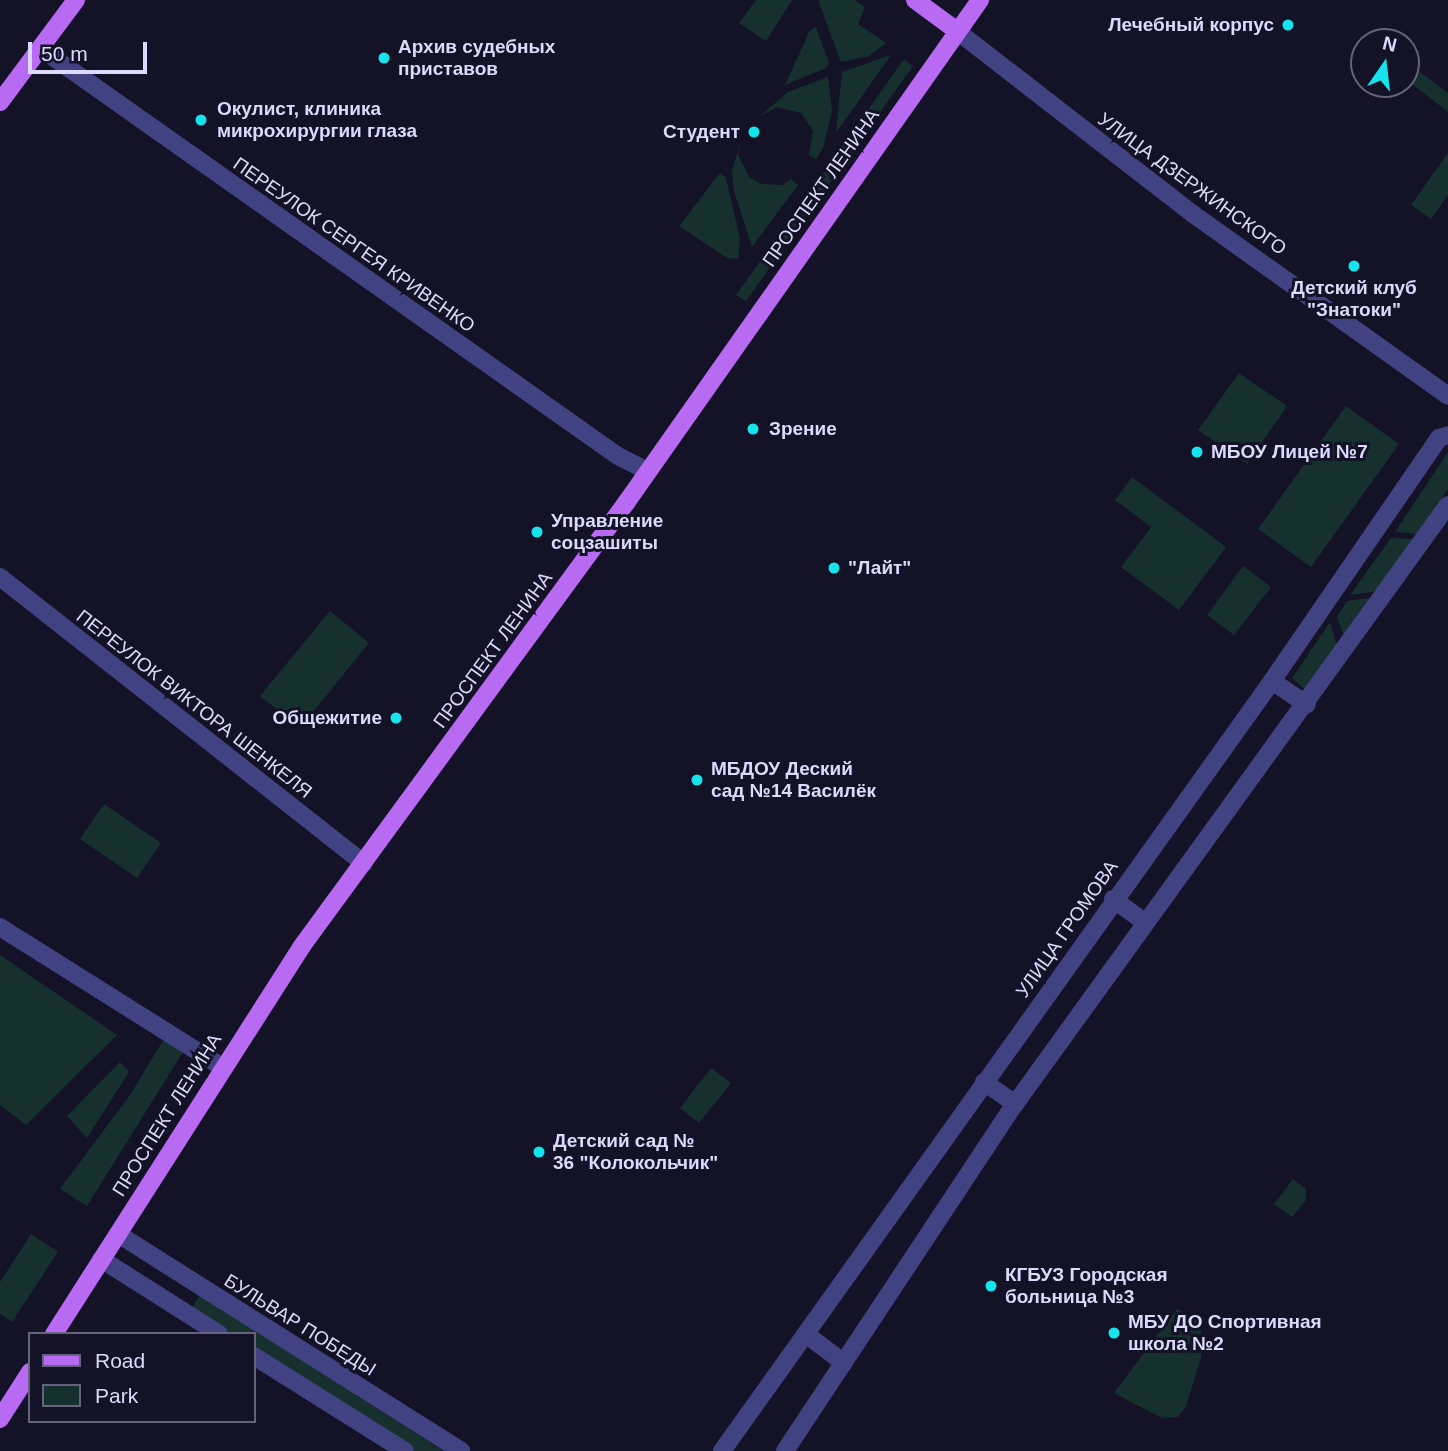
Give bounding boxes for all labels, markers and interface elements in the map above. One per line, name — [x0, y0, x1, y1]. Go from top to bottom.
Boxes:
place label: Лечебный корпус — [1108, 14, 1274, 36]
marker: Лечебный корпус — [1280, 17, 1296, 33]
scale bar — [32, 28, 150, 72]
north arrow — [1350, 28, 1420, 98]
text: N — [1381, 32, 1399, 56]
place label: Архив судебных приставов — [398, 36, 555, 80]
text: 50 m — [41, 42, 88, 65]
marker: Архив судебных приставов — [376, 50, 392, 66]
place label: Окулист, клиника микрохирургии глаза — [217, 98, 417, 142]
street label: ПРОСПЕКТ ЛЕНИНА — [758, 105, 884, 271]
street label: УЛИЦА ДЗЕРЖИНСКОГО — [1093, 108, 1291, 260]
marker: Окулист, клиника микрохирургии глаза — [191, 110, 211, 130]
place label: Студент — [663, 121, 740, 143]
marker: Студент — [746, 124, 762, 140]
street label: ПЕРЕУЛОК СЕРГЕЯ КРИВЕНКО — [229, 153, 479, 337]
marker: Детский клуб "Знатоки" — [1346, 258, 1362, 274]
place label: Детский клуб "Знатоки" — [1291, 277, 1417, 321]
place label: Зрение — [769, 418, 837, 440]
marker: Зрение — [743, 419, 763, 439]
place label: МБОУ Лицей №7 — [1211, 441, 1368, 463]
marker: МБОУ Лицей №7 — [1189, 444, 1205, 460]
place label: Управление соцзашиты — [551, 510, 663, 554]
marker: Управление соцзашиты — [529, 524, 545, 540]
place label: "Лайт" — [848, 557, 911, 579]
marker: "Лайт" — [826, 560, 842, 576]
street label: ПРОСПЕКТ ЛЕНИНА — [429, 567, 557, 733]
street label: ПЕРЕУЛОК ВИКТОРА ШЕНКЕЛЯ — [72, 605, 316, 803]
place label: Общежитие — [272, 707, 382, 729]
marker: Общежитие — [388, 710, 404, 726]
place label: МБДОУ Деский сад №14 Василёк — [711, 758, 876, 802]
marker: МБДОУ Деский сад №14 Василёк — [689, 772, 705, 788]
street label: УЛИЦА ГРОМОВА — [1011, 856, 1123, 1002]
street label: ПРОСПЕКТ ЛЕНИНА — [108, 1029, 226, 1201]
place label: Детский сад № 36 "Колокольчик" — [553, 1130, 718, 1174]
marker: Детский сад № 36 "Колокольчик" — [531, 1144, 547, 1160]
place label: КГБУЗ Городская больница №3 — [1005, 1264, 1167, 1308]
street label: БУЛЬВАР ПОБЕДЫ — [220, 1269, 380, 1381]
marker: КГБУЗ Городская больница №3 — [983, 1278, 999, 1294]
place label: МБУ ДО Спортивная школа №2 — [1128, 1311, 1322, 1355]
marker: МБУ ДО Спортивная школа №2 — [1106, 1325, 1122, 1341]
legend — [28, 1332, 256, 1423]
text: Road — [95, 1349, 145, 1372]
text: Park — [95, 1384, 138, 1407]

